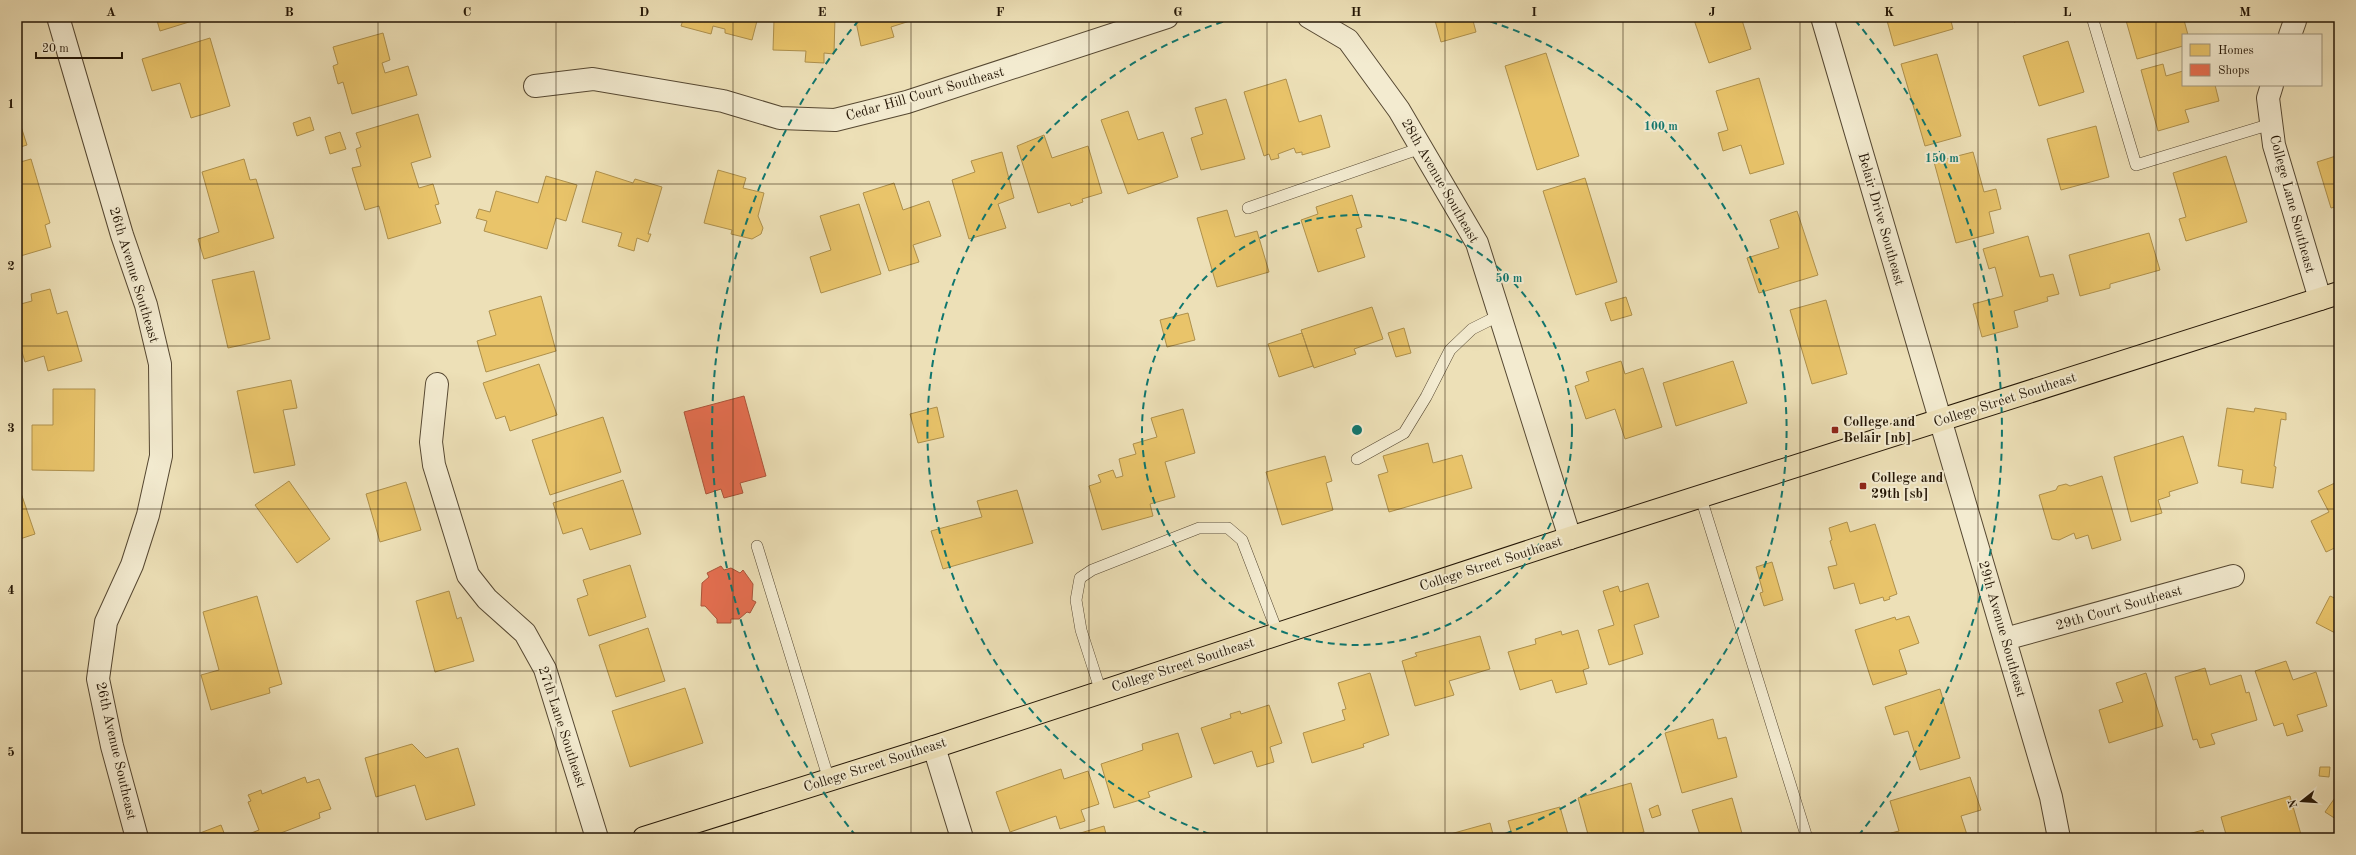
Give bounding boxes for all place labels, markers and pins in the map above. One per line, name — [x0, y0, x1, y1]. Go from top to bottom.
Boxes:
place label: College and Belair [nb] — [1843, 415, 1916, 445]
centre of rings — [1350, 423, 1364, 437]
marker: College and Belair [nb] — [1830, 425, 1840, 435]
place label: College and 29th [sb] — [1871, 471, 1944, 501]
marker: College and 29th [sb] — [1858, 481, 1868, 491]

